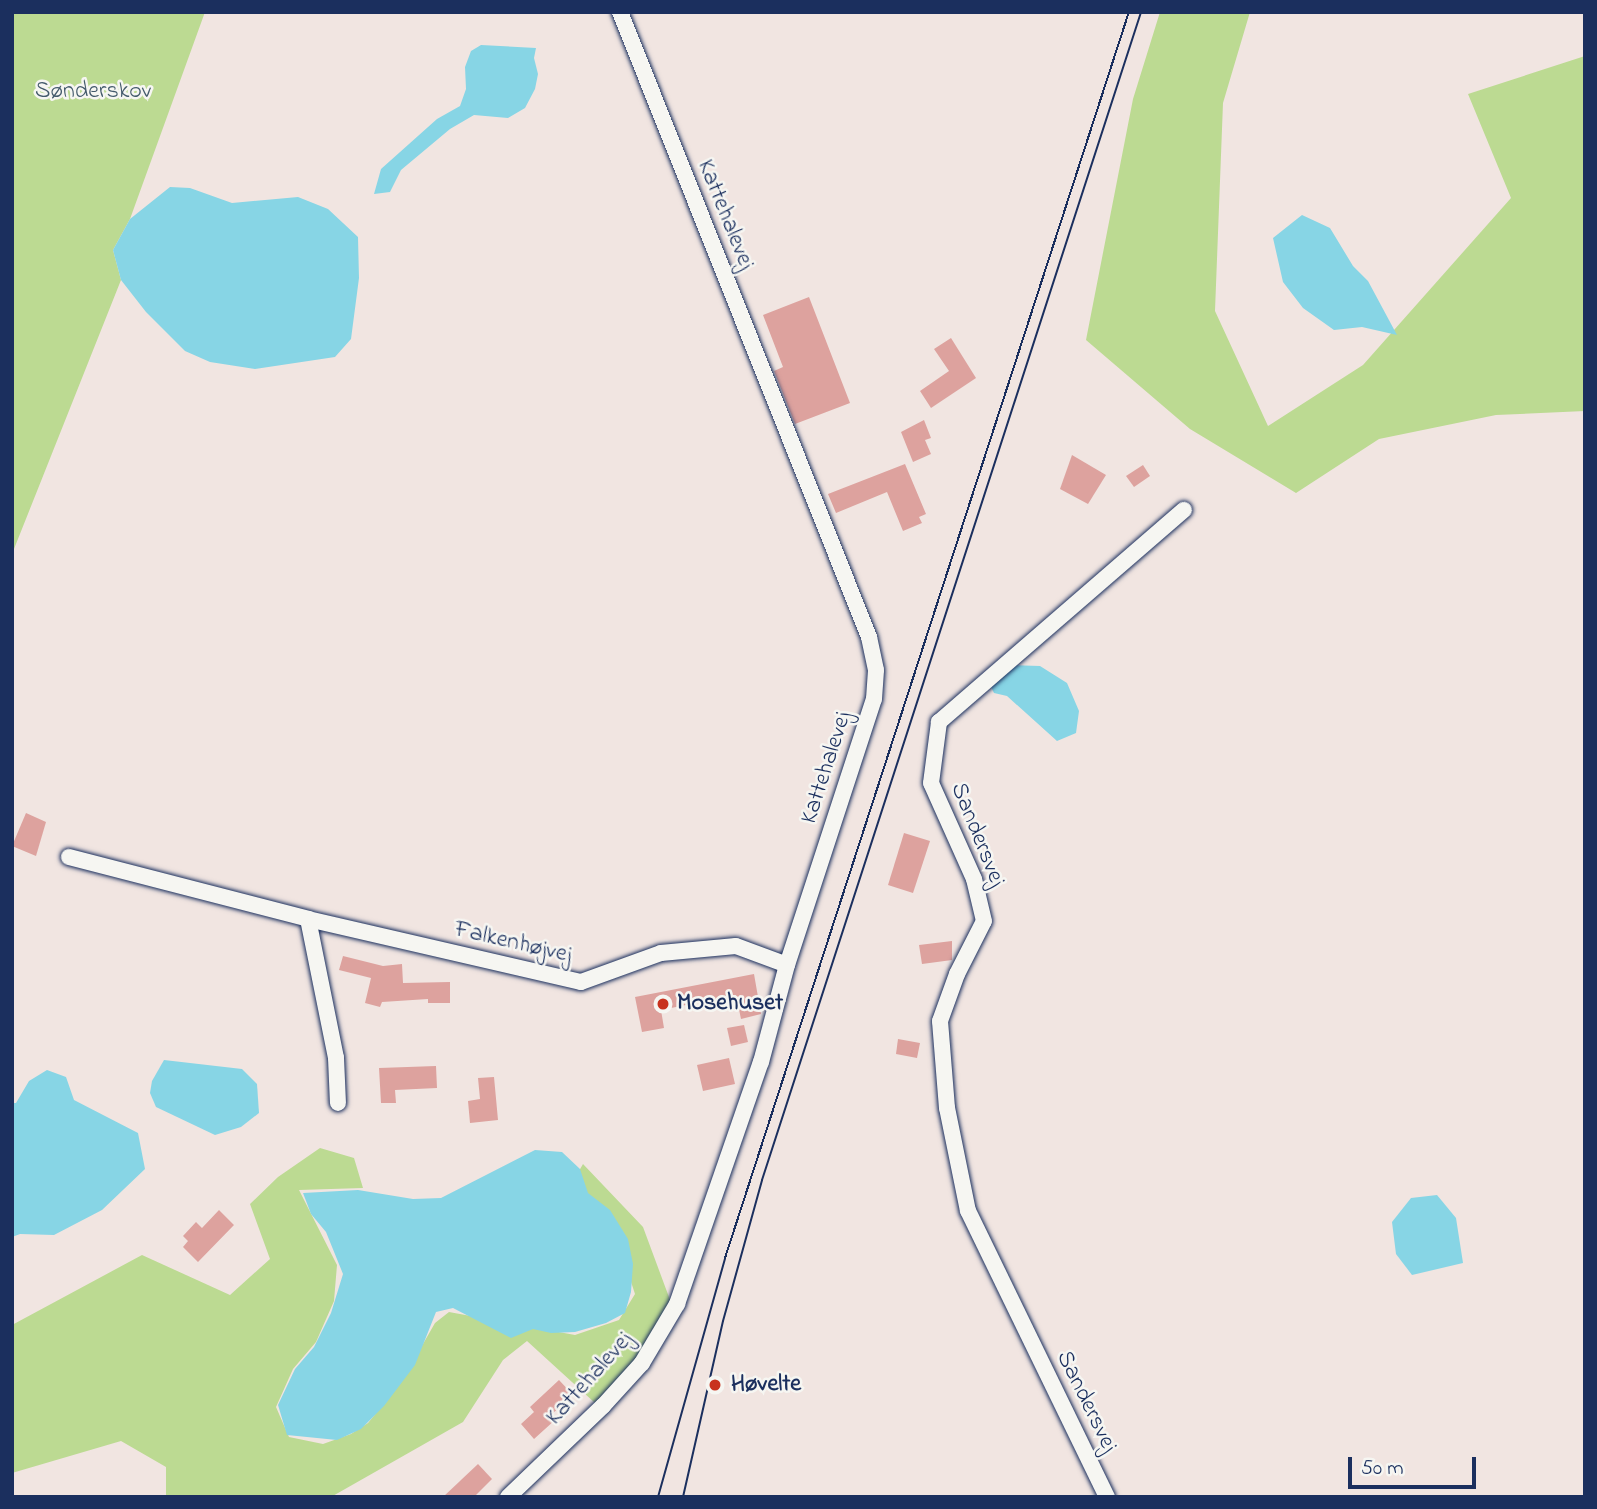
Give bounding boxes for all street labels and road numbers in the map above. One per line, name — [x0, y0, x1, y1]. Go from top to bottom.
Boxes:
street label: Kattehalevej — [690, 156, 760, 274]
street label: Kattehalevej — [795, 708, 859, 828]
street label: Sandersvej — [943, 779, 1011, 891]
street label: Falkenhøjvej — [452, 916, 574, 970]
street label: Kattehalevej — [540, 1326, 640, 1432]
street label: Sandersvej — [1049, 1346, 1123, 1458]

